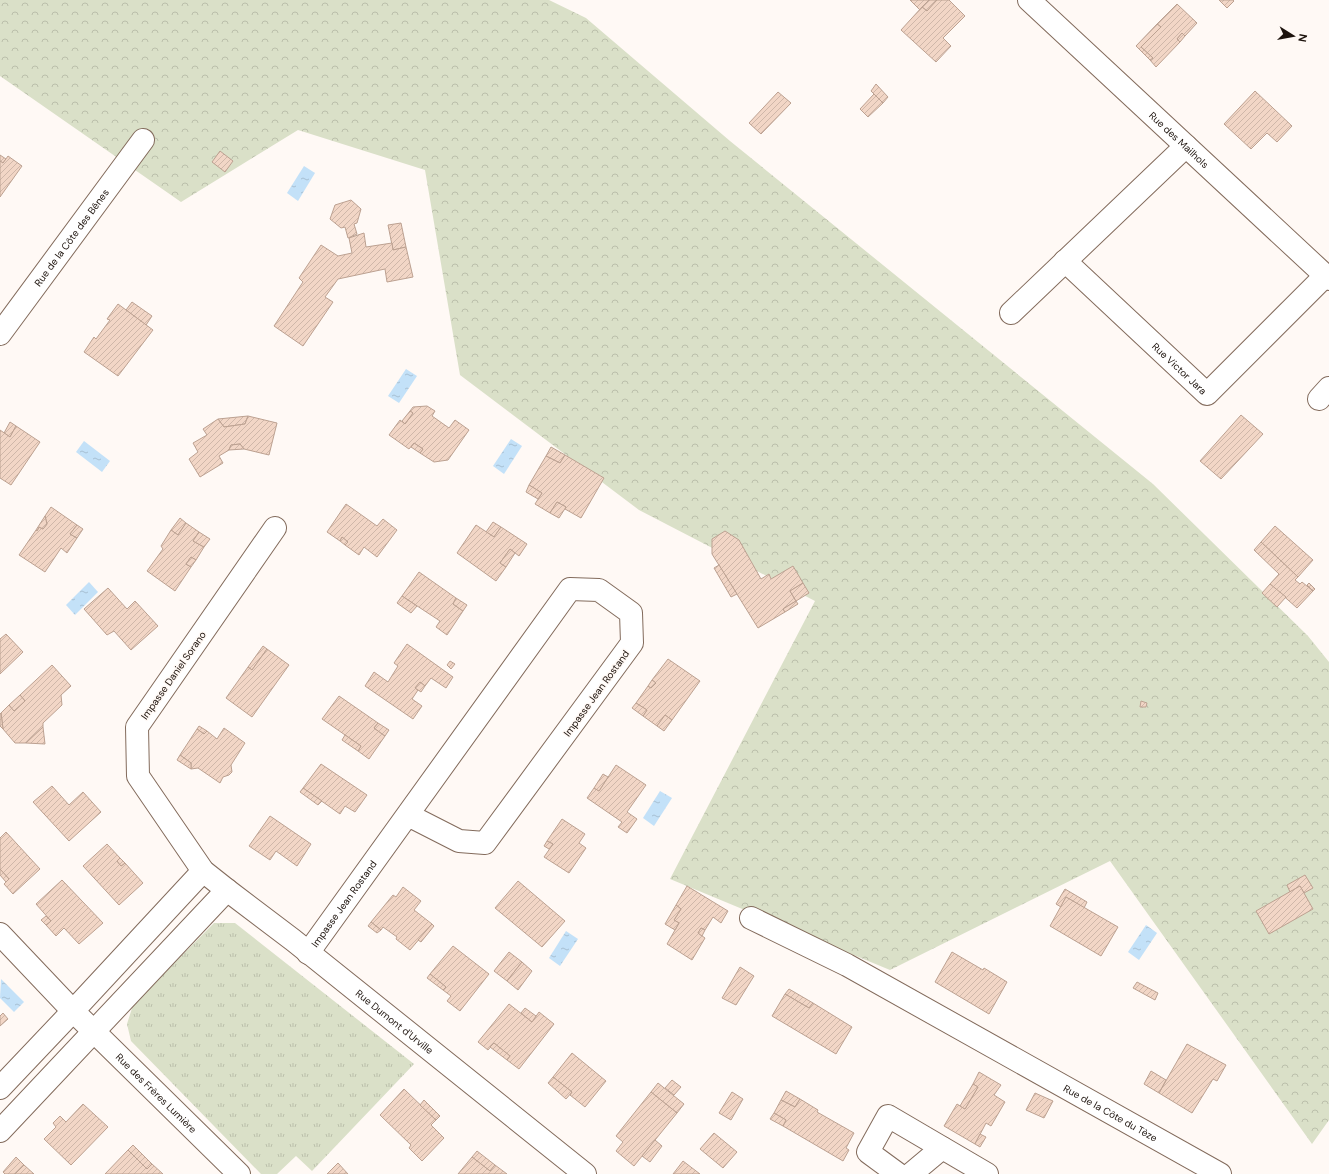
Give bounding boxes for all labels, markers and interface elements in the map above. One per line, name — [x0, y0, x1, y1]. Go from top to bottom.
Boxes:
north arrow — [1273, 16, 1313, 56]
text: N — [1295, 33, 1310, 43]
street label: Rue des Mailhols — [1146, 109, 1211, 171]
street label: Rue de la Côte des Bênes — [31, 186, 112, 289]
street label: Rue Victor Jara — [1149, 340, 1209, 398]
street label: Impasse Daniel Sorano — [138, 629, 209, 722]
street label: Impasse Jean Rostand — [561, 648, 632, 739]
street label: Impasse Jean Rostand — [308, 858, 380, 950]
street label: Rue Dumont d'Urville — [353, 987, 436, 1057]
street label: Rue des Frères Lumière — [113, 1051, 200, 1136]
street label: Rue de la Côte du Tèze — [1061, 1082, 1160, 1145]

